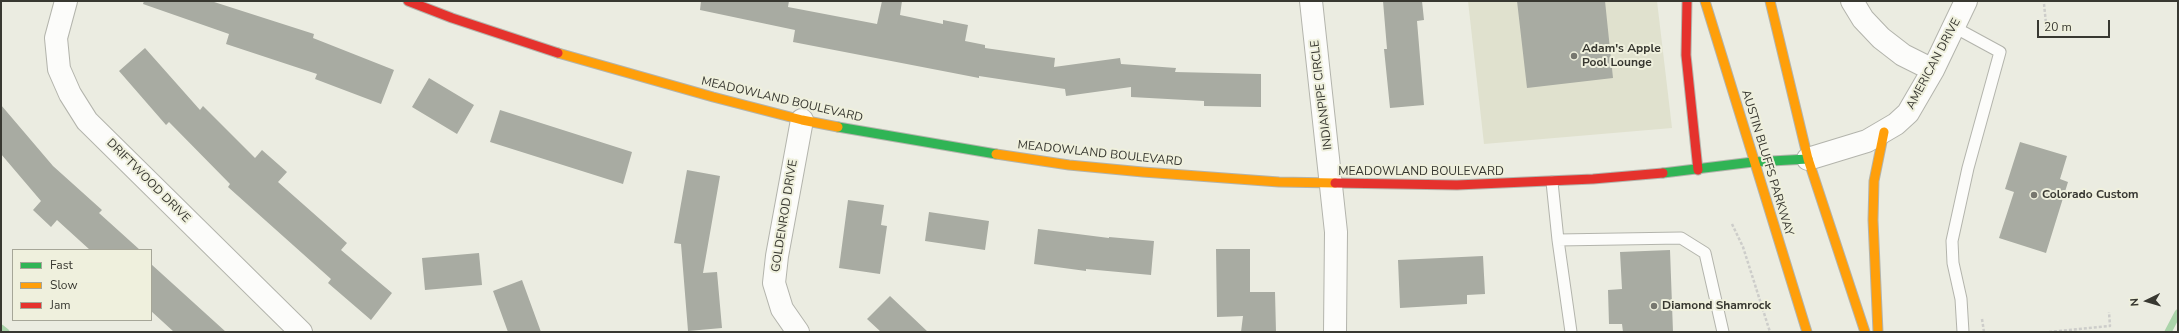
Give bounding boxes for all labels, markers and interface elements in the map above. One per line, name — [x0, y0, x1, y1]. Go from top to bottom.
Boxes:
scale bar — [2039, 12, 2112, 38]
street label: AMERICAN DRIVE — [1904, 16, 1964, 112]
text: 20 m — [2044, 19, 2072, 35]
street label: INDIANPIPE CIRCLE — [1308, 39, 1336, 151]
place label: Adam's Apple Pool Lounge — [1582, 42, 1661, 70]
marker: Adam's Apple Pool Lounge — [1569, 51, 1579, 61]
street label: MEADOWLAND BOULEVARD — [700, 74, 864, 126]
street label: AUSTIN BLUFFS PARKWAY — [1738, 88, 1796, 238]
street label: DRIFTWOOD DRIVE — [103, 136, 193, 226]
street label: MEADOWLAND BOULEVARD — [1017, 138, 1183, 170]
street label: GOLDENROD DRIVE — [769, 159, 801, 273]
street label: MEADOWLAND BOULEVARD — [1338, 165, 1504, 179]
place label: Colorado Custom — [2042, 188, 2139, 202]
marker: Colorado Custom — [2029, 190, 2039, 200]
legend — [12, 249, 152, 321]
text: Fast — [50, 257, 73, 273]
text: Slow — [50, 277, 78, 293]
north arrow — [2127, 281, 2167, 321]
text: Jam — [50, 297, 71, 313]
text: N — [2127, 297, 2142, 307]
place label: Diamond Shamrock — [1662, 299, 1771, 313]
marker: Diamond Shamrock — [1649, 301, 1659, 311]

